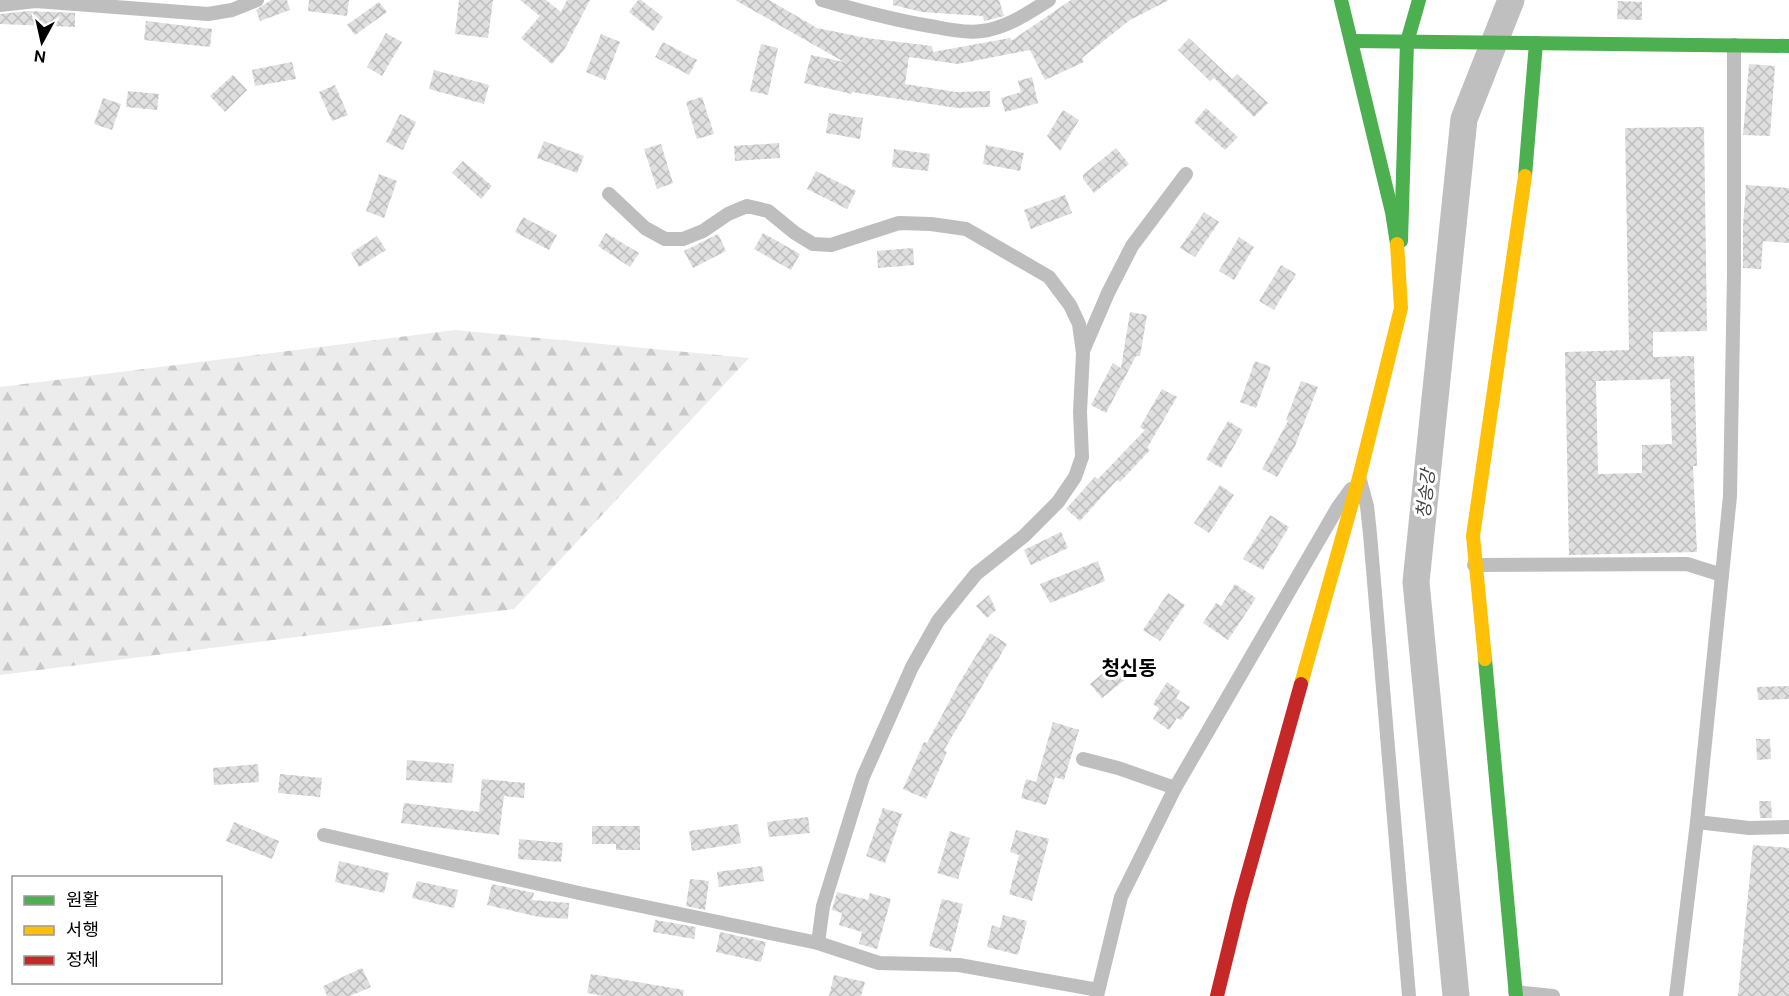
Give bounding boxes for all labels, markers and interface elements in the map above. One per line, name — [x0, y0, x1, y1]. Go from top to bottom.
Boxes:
north arrow — [12, 12, 72, 72]
text: N — [33, 45, 47, 68]
water label: 청송강 — [1411, 466, 1441, 520]
district label: 청신동 — [1101, 655, 1157, 681]
legend — [12, 876, 222, 984]
text: 원활 — [66, 888, 99, 912]
text: 서행 — [66, 918, 99, 942]
text: 정체 — [66, 948, 99, 972]

